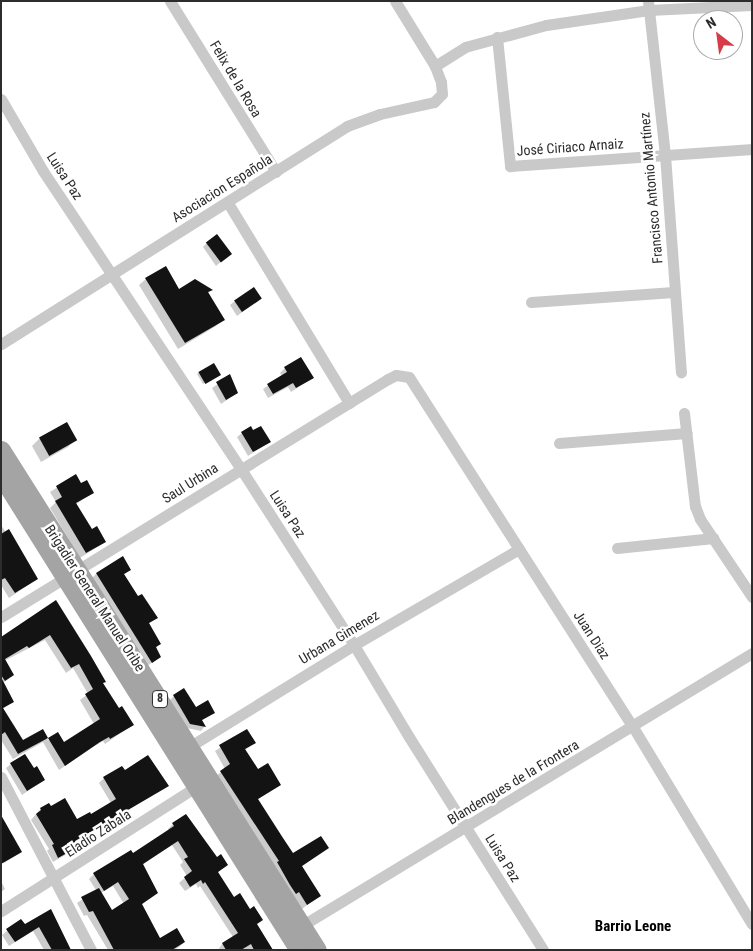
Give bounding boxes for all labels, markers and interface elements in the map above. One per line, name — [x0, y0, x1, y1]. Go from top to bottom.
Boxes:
north arrow — [693, 10, 743, 60]
text: N — [703, 14, 719, 32]
street label: Felix de la Rosa — [207, 38, 265, 120]
street label: Francisco Antonio Martínez — [636, 112, 666, 264]
street label: José Ciriaco Arnaiz — [516, 135, 624, 159]
street label: Luisa Paz — [43, 149, 87, 203]
street label: Asociacion Española — [169, 150, 275, 226]
street label: Saul Urbina — [159, 459, 221, 507]
street label: Luisa Paz — [266, 487, 310, 541]
street label: Brigadier General Manuel Oribe — [41, 522, 149, 674]
street label: Urbana Gimenez — [296, 606, 382, 668]
street label: Juan Diaz — [570, 608, 614, 662]
road number: 8 — [151, 690, 169, 709]
street label: Blandengues de la Frontera — [444, 736, 582, 828]
street label: Eladio Zabala — [62, 806, 134, 860]
street label: Luisa Paz — [482, 831, 524, 885]
district label: Barrio Leone — [595, 918, 671, 936]

